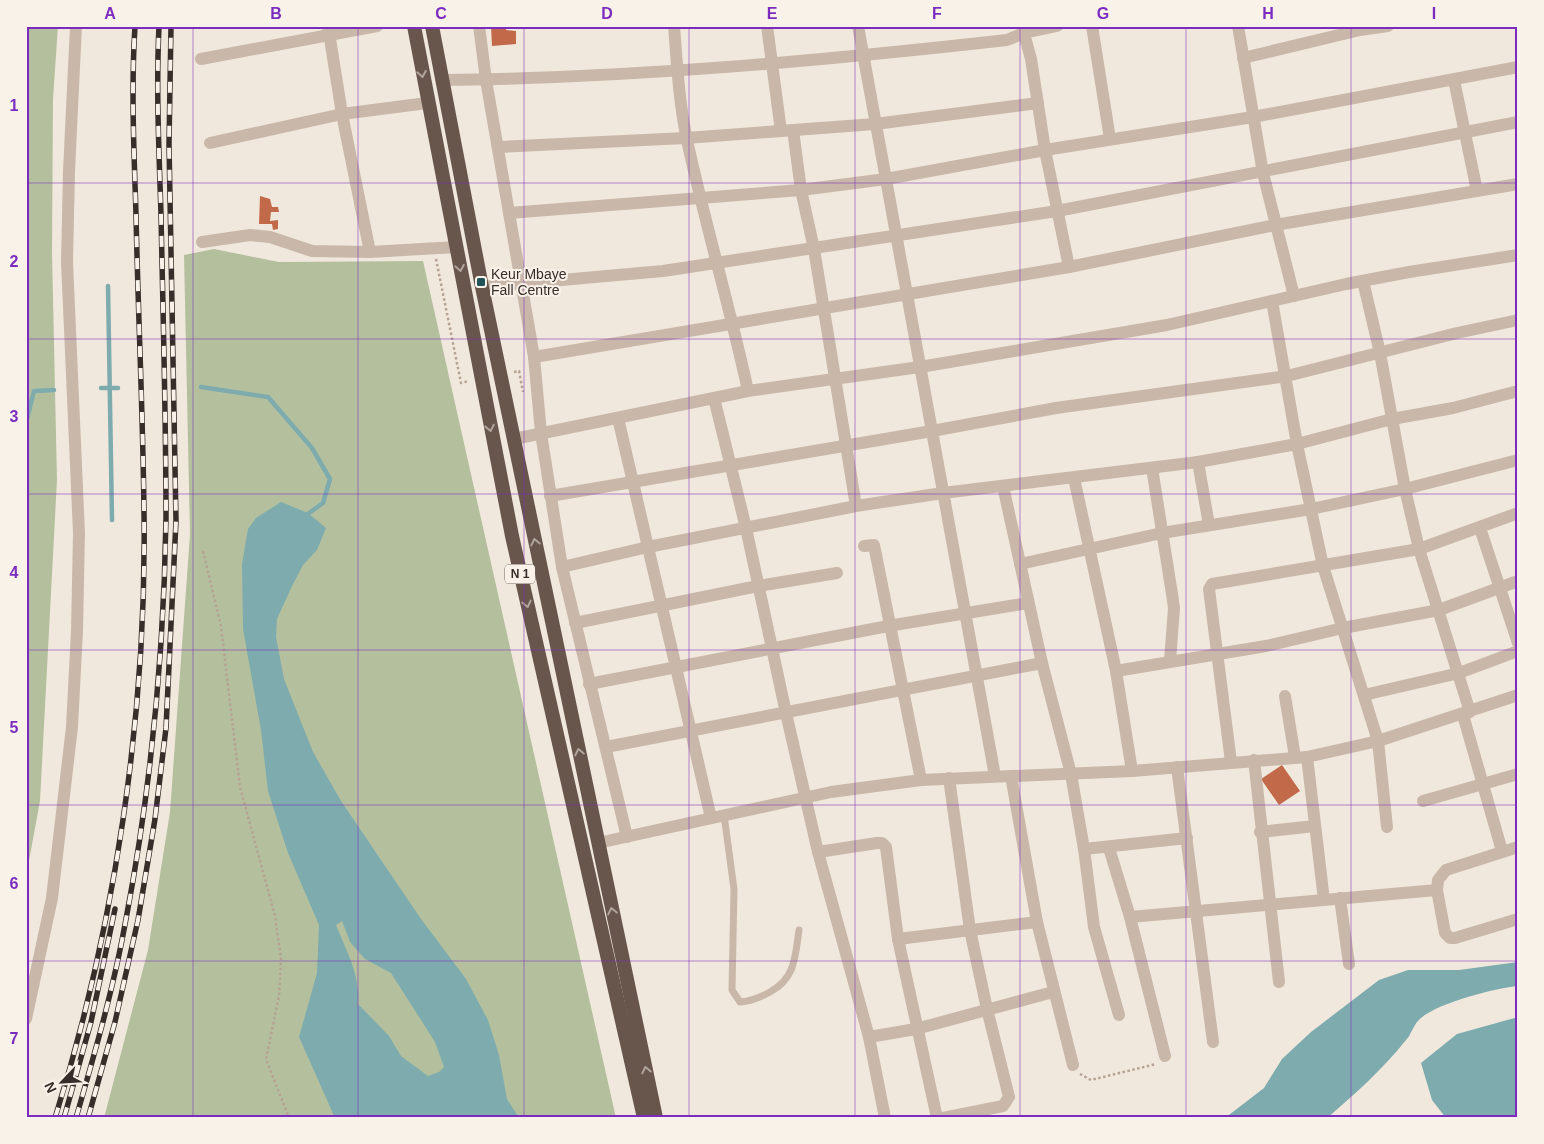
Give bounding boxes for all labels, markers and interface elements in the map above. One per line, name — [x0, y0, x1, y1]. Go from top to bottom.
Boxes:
text: A — [104, 5, 116, 22]
text: B — [270, 5, 282, 22]
text: C — [435, 5, 447, 22]
text: D — [601, 5, 613, 22]
text: E — [767, 5, 778, 22]
text: F — [932, 5, 942, 22]
text: G — [1097, 5, 1109, 22]
text: H — [1262, 5, 1274, 22]
text: I — [1432, 5, 1436, 22]
one-way arrow — [417, 70, 427, 79]
text: 1 — [10, 97, 19, 114]
text: 2 — [10, 253, 19, 270]
one-way arrow — [454, 264, 464, 272]
place label: Keur Mbaye Fall Centre — [491, 266, 567, 298]
marker: Keur Mbaye Fall Centre — [475, 276, 487, 288]
text: 3 — [10, 408, 19, 425]
one-way arrow — [484, 423, 494, 432]
one-way arrow — [530, 537, 541, 546]
text: 4 — [10, 564, 19, 581]
road number: N 1 — [505, 564, 535, 584]
one-way arrow — [521, 600, 532, 608]
text: 5 — [10, 719, 19, 736]
one-way arrow — [575, 748, 585, 756]
text: 6 — [10, 875, 19, 892]
one-way arrow — [608, 907, 618, 916]
text: 7 — [10, 1030, 19, 1047]
north arrow — [38, 1056, 88, 1106]
one-way arrow — [641, 1066, 652, 1075]
text: N — [41, 1080, 60, 1095]

